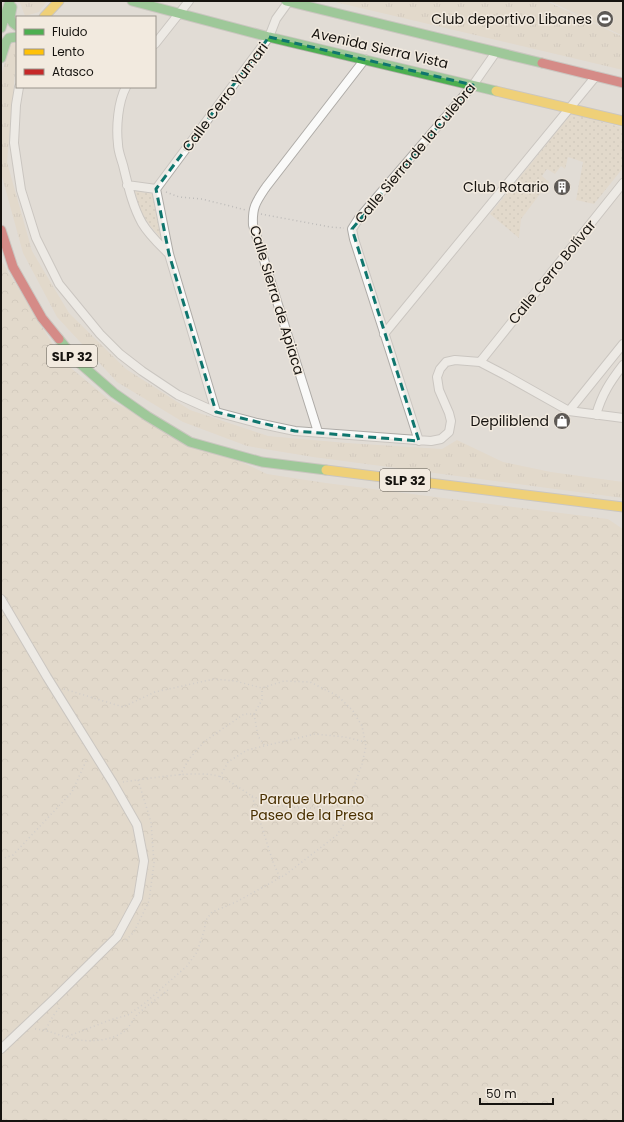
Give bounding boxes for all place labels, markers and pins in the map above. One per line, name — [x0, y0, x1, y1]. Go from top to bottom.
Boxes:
place label: Club deportivo Libanes — [431, 9, 592, 29]
sports icon: Club deportivo Libanes — [595, 9, 615, 29]
place label: Club Rotario — [463, 177, 549, 197]
building icon: Club Rotario — [552, 177, 572, 197]
place label: Depiliblend — [471, 411, 549, 431]
shop icon: Depiliblend — [552, 411, 572, 431]

